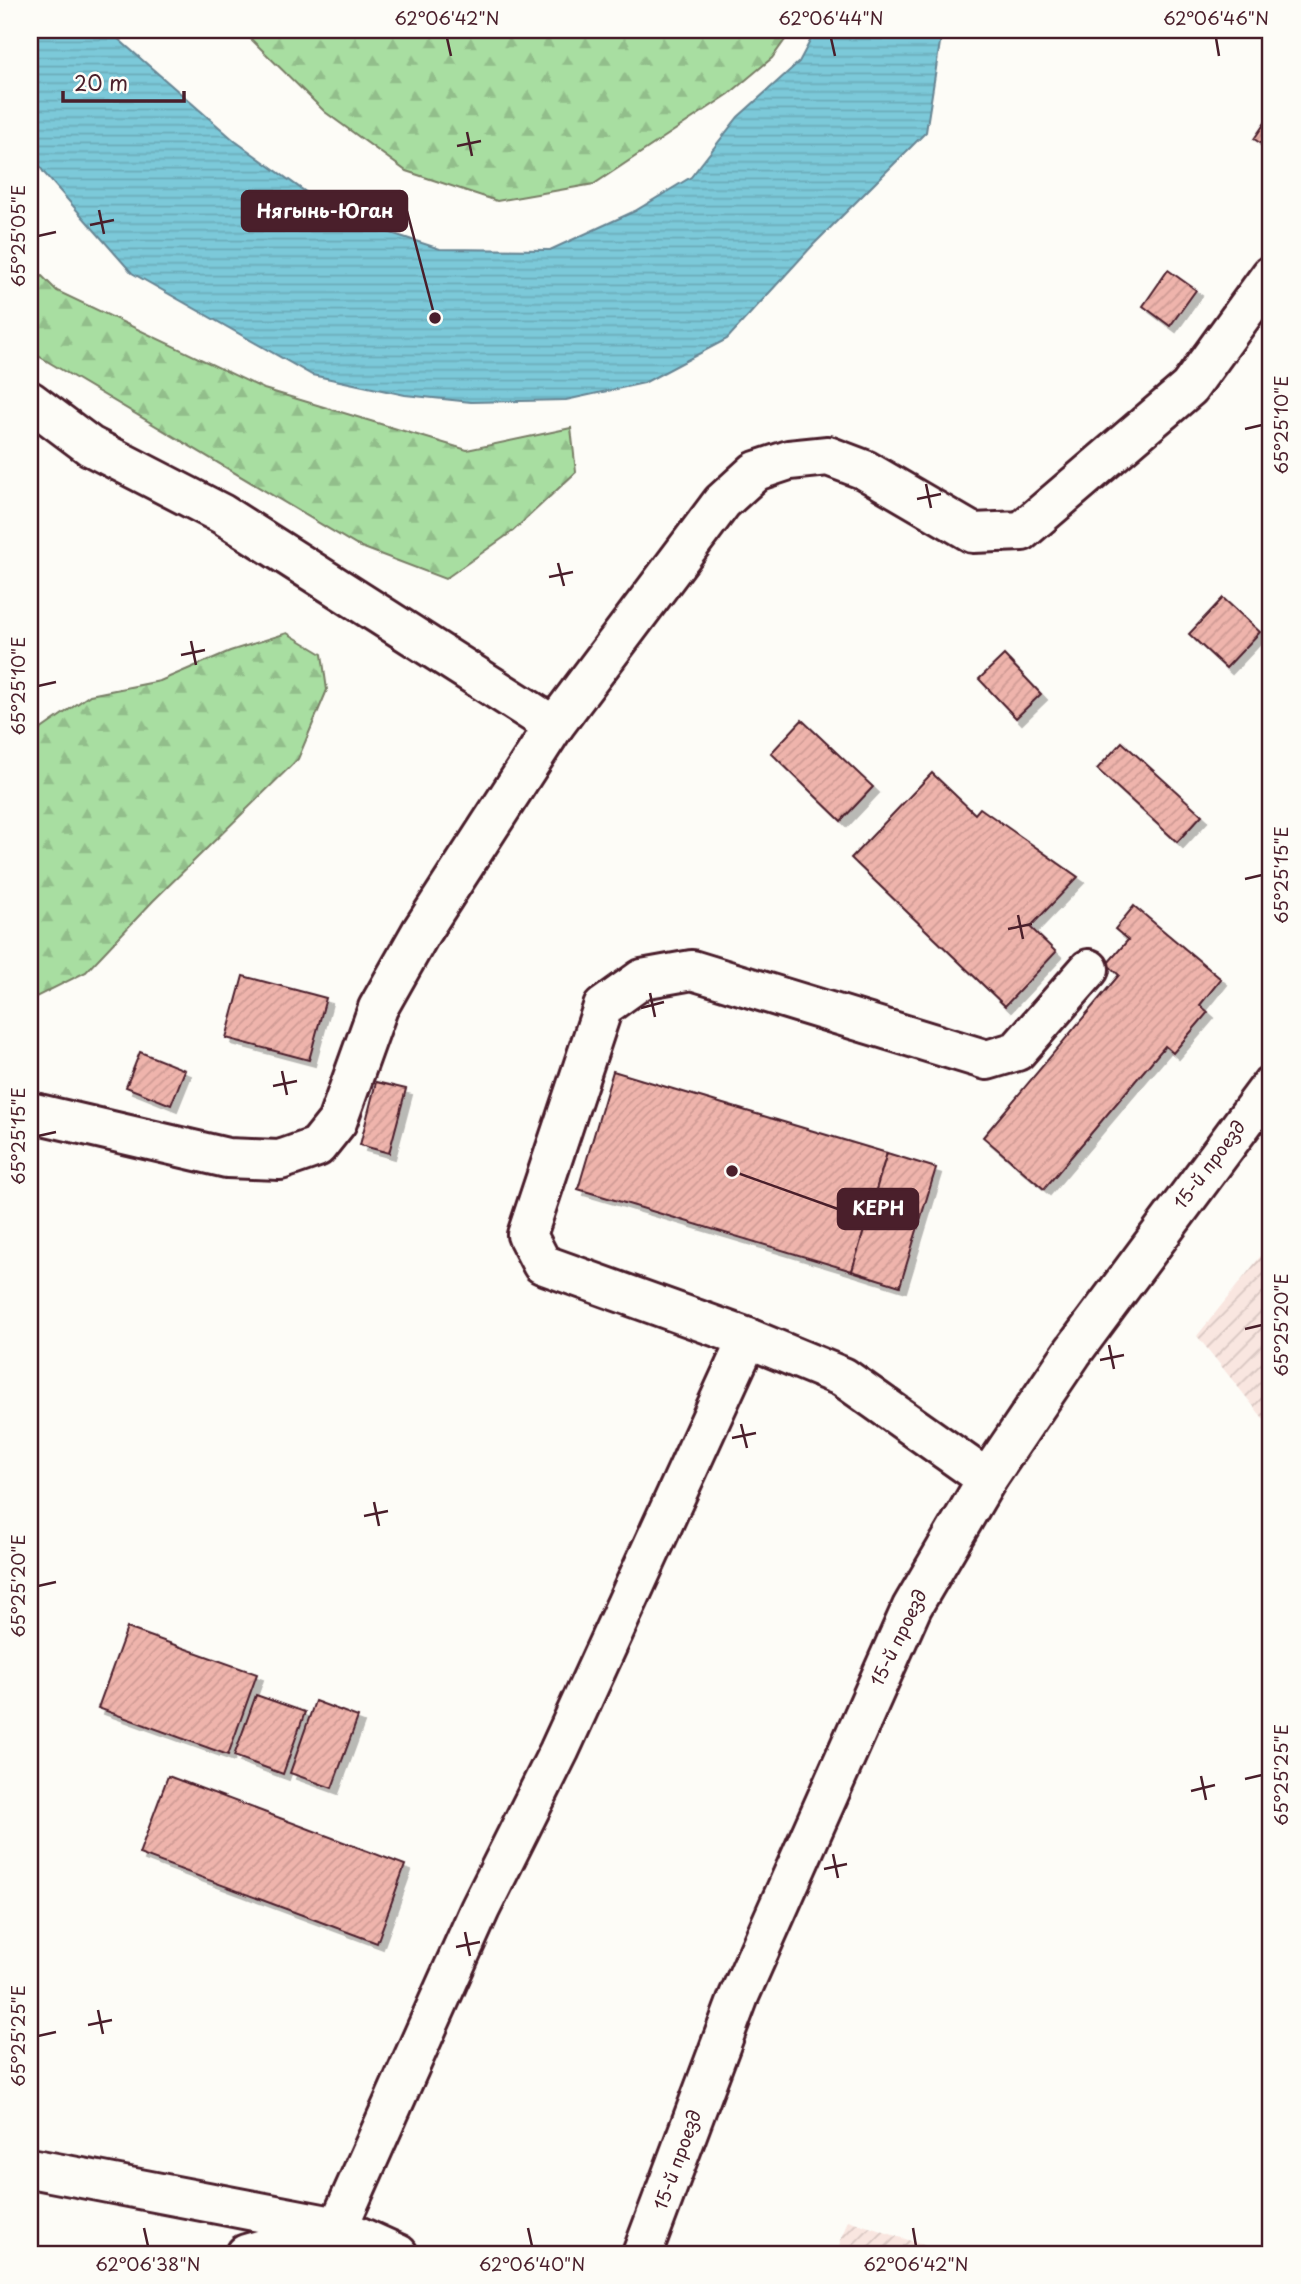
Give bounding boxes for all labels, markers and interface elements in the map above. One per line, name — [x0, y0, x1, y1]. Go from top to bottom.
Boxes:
text: 62°06'42"N — [394, 4, 500, 31]
text: 62°06'44"N — [778, 4, 884, 31]
text: 62°06'46"N — [1163, 4, 1269, 31]
scale bar — [63, 60, 184, 104]
text: 20 m — [74, 66, 128, 98]
text: 65°25'05"E — [4, 185, 31, 287]
callout: Нягынь-Юган — [242, 191, 407, 231]
text: Нягынь-Юган — [257, 196, 393, 224]
text: 65°25'10"E — [1267, 375, 1294, 475]
text: 65°25'10"E — [4, 636, 31, 736]
text: 65°25'15"E — [1267, 826, 1294, 924]
text: 65°25'15"E — [4, 1087, 31, 1185]
street label: 15-й проезд — [1166, 1114, 1251, 1214]
callout: КЕРН — [838, 1189, 918, 1229]
text: КЕРН — [852, 1193, 904, 1221]
text: 65°25'20"E — [1267, 1273, 1294, 1377]
text: 65°25'20"E — [4, 1534, 31, 1638]
street label: 15-й проезд — [863, 1584, 933, 1690]
text: 65°25'25"E — [1267, 1724, 1294, 1826]
text: 65°25'25"E — [4, 1985, 31, 2087]
street label: 15-й проезд — [646, 2106, 707, 2213]
text: 62°06'38"N — [95, 2250, 201, 2277]
text: 62°06'40"N — [479, 2250, 585, 2277]
text: 62°06'42"N — [863, 2250, 969, 2277]

